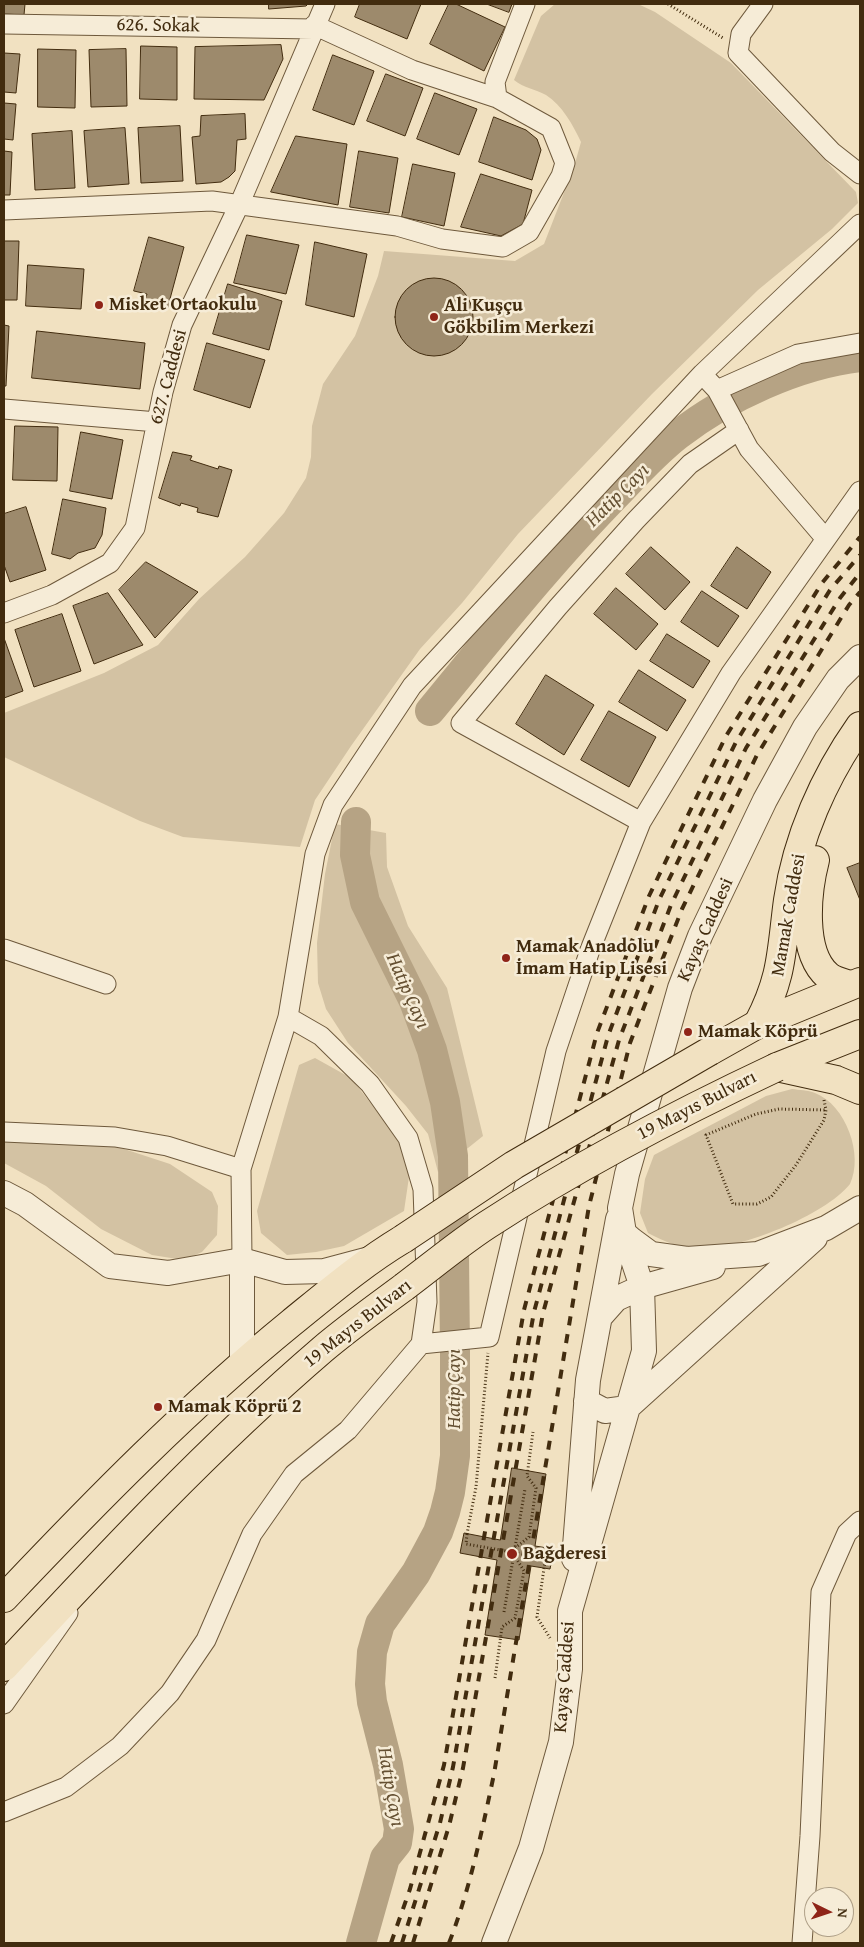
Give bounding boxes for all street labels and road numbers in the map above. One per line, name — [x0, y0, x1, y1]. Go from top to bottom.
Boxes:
street label: 626. Sokak — [116, 14, 200, 38]
street label: 627. Caddesi — [145, 327, 193, 427]
street label: Mamak Caddesi — [767, 852, 811, 978]
street label: Kayaş Caddesi — [673, 874, 739, 986]
street label: 19 Mayıs Bulvarı — [633, 1066, 761, 1146]
street label: 19 Mayıs Bulvarı — [299, 1275, 417, 1373]
street label: Kayaş Caddesi — [550, 1621, 580, 1733]

